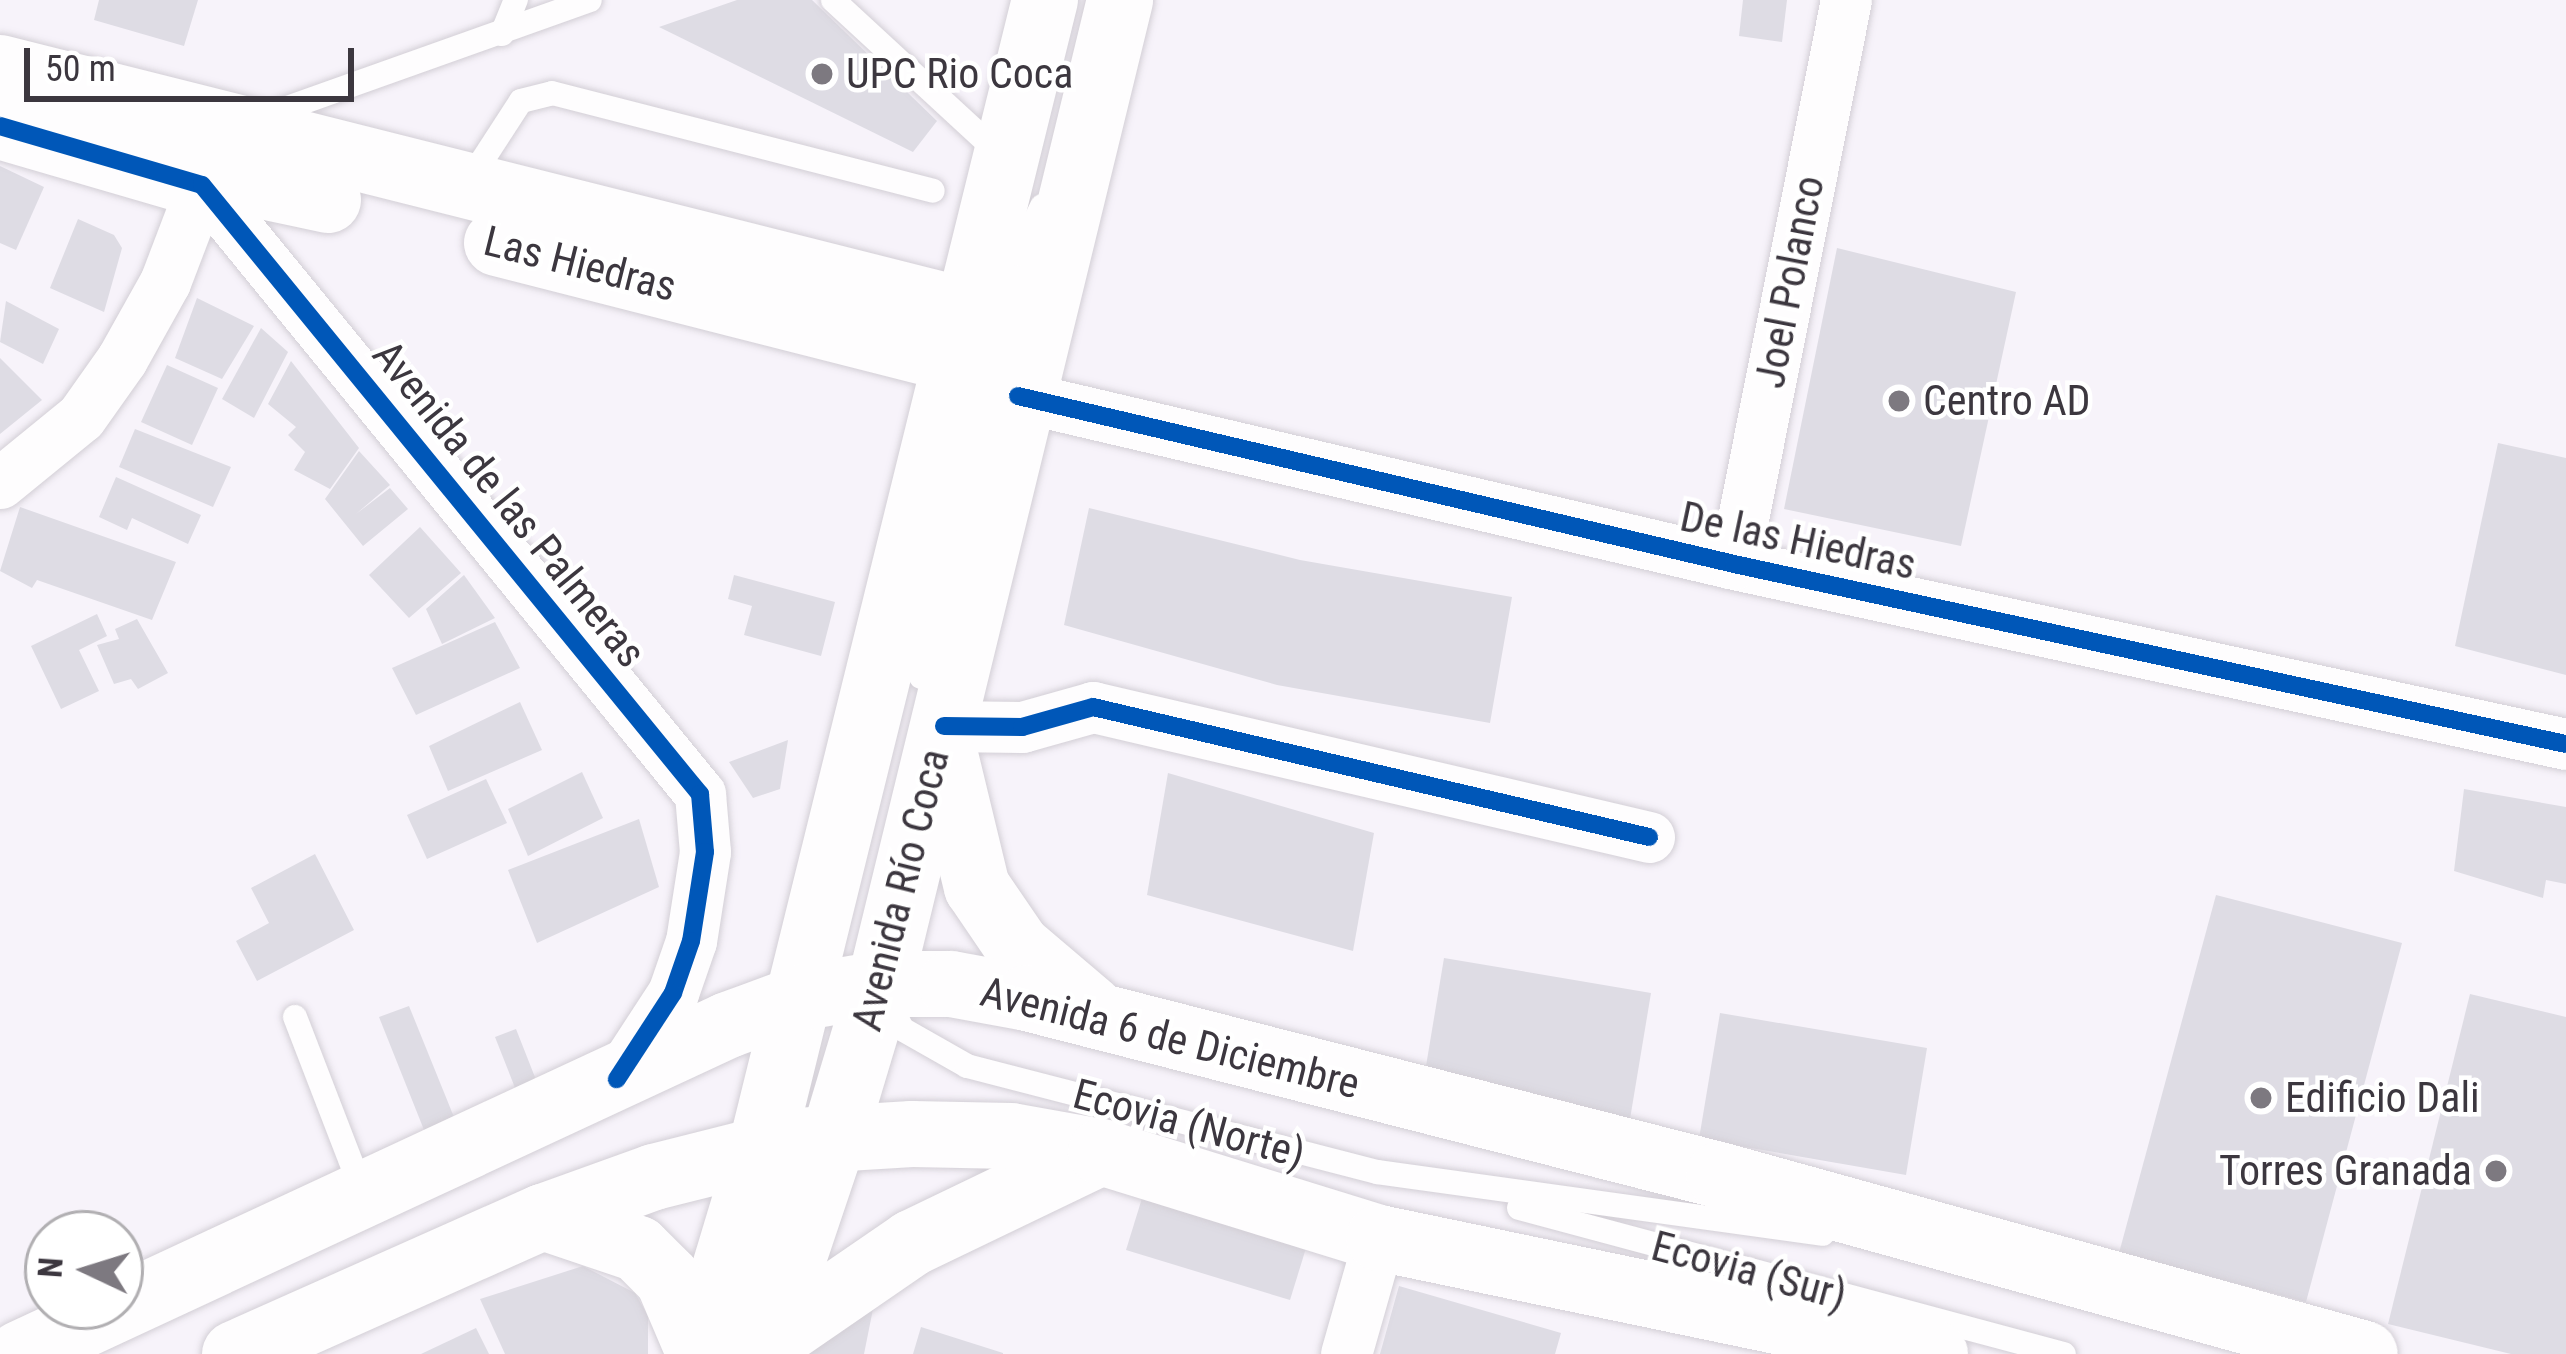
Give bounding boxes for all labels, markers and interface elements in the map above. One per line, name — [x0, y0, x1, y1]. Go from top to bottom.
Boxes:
scale bar — [30, 24, 360, 98]
text: 50 m — [45, 48, 116, 90]
place label: UPC Rio Coca — [846, 49, 1073, 99]
marker: UPC Rio Coca — [809, 61, 835, 87]
street label: Joel Polanco — [1745, 172, 1835, 392]
street label: Las Hiedras — [479, 216, 681, 312]
street label: Avenida de las Palmeras — [362, 331, 656, 677]
place label: Centro AD — [1923, 376, 2091, 426]
marker: Centro AD — [1886, 388, 1912, 414]
street label: De las Hiedras — [1676, 491, 1920, 591]
street label: Avenida Río Coca — [842, 744, 960, 1036]
street label: Avenida 6 de Diciembre — [975, 967, 1365, 1109]
street label: Ecovia (Norte) — [1068, 1069, 1310, 1179]
place label: Edificio Dali — [2285, 1073, 2480, 1123]
marker: Edificio Dali — [2248, 1085, 2274, 1111]
place label: Torres Granada — [2219, 1146, 2472, 1196]
marker: Torres Granada — [2483, 1158, 2509, 1184]
north arrow — [24, 1210, 144, 1330]
street label: Ecovia (Sur) — [1646, 1221, 1852, 1321]
text: N — [30, 1256, 71, 1279]

